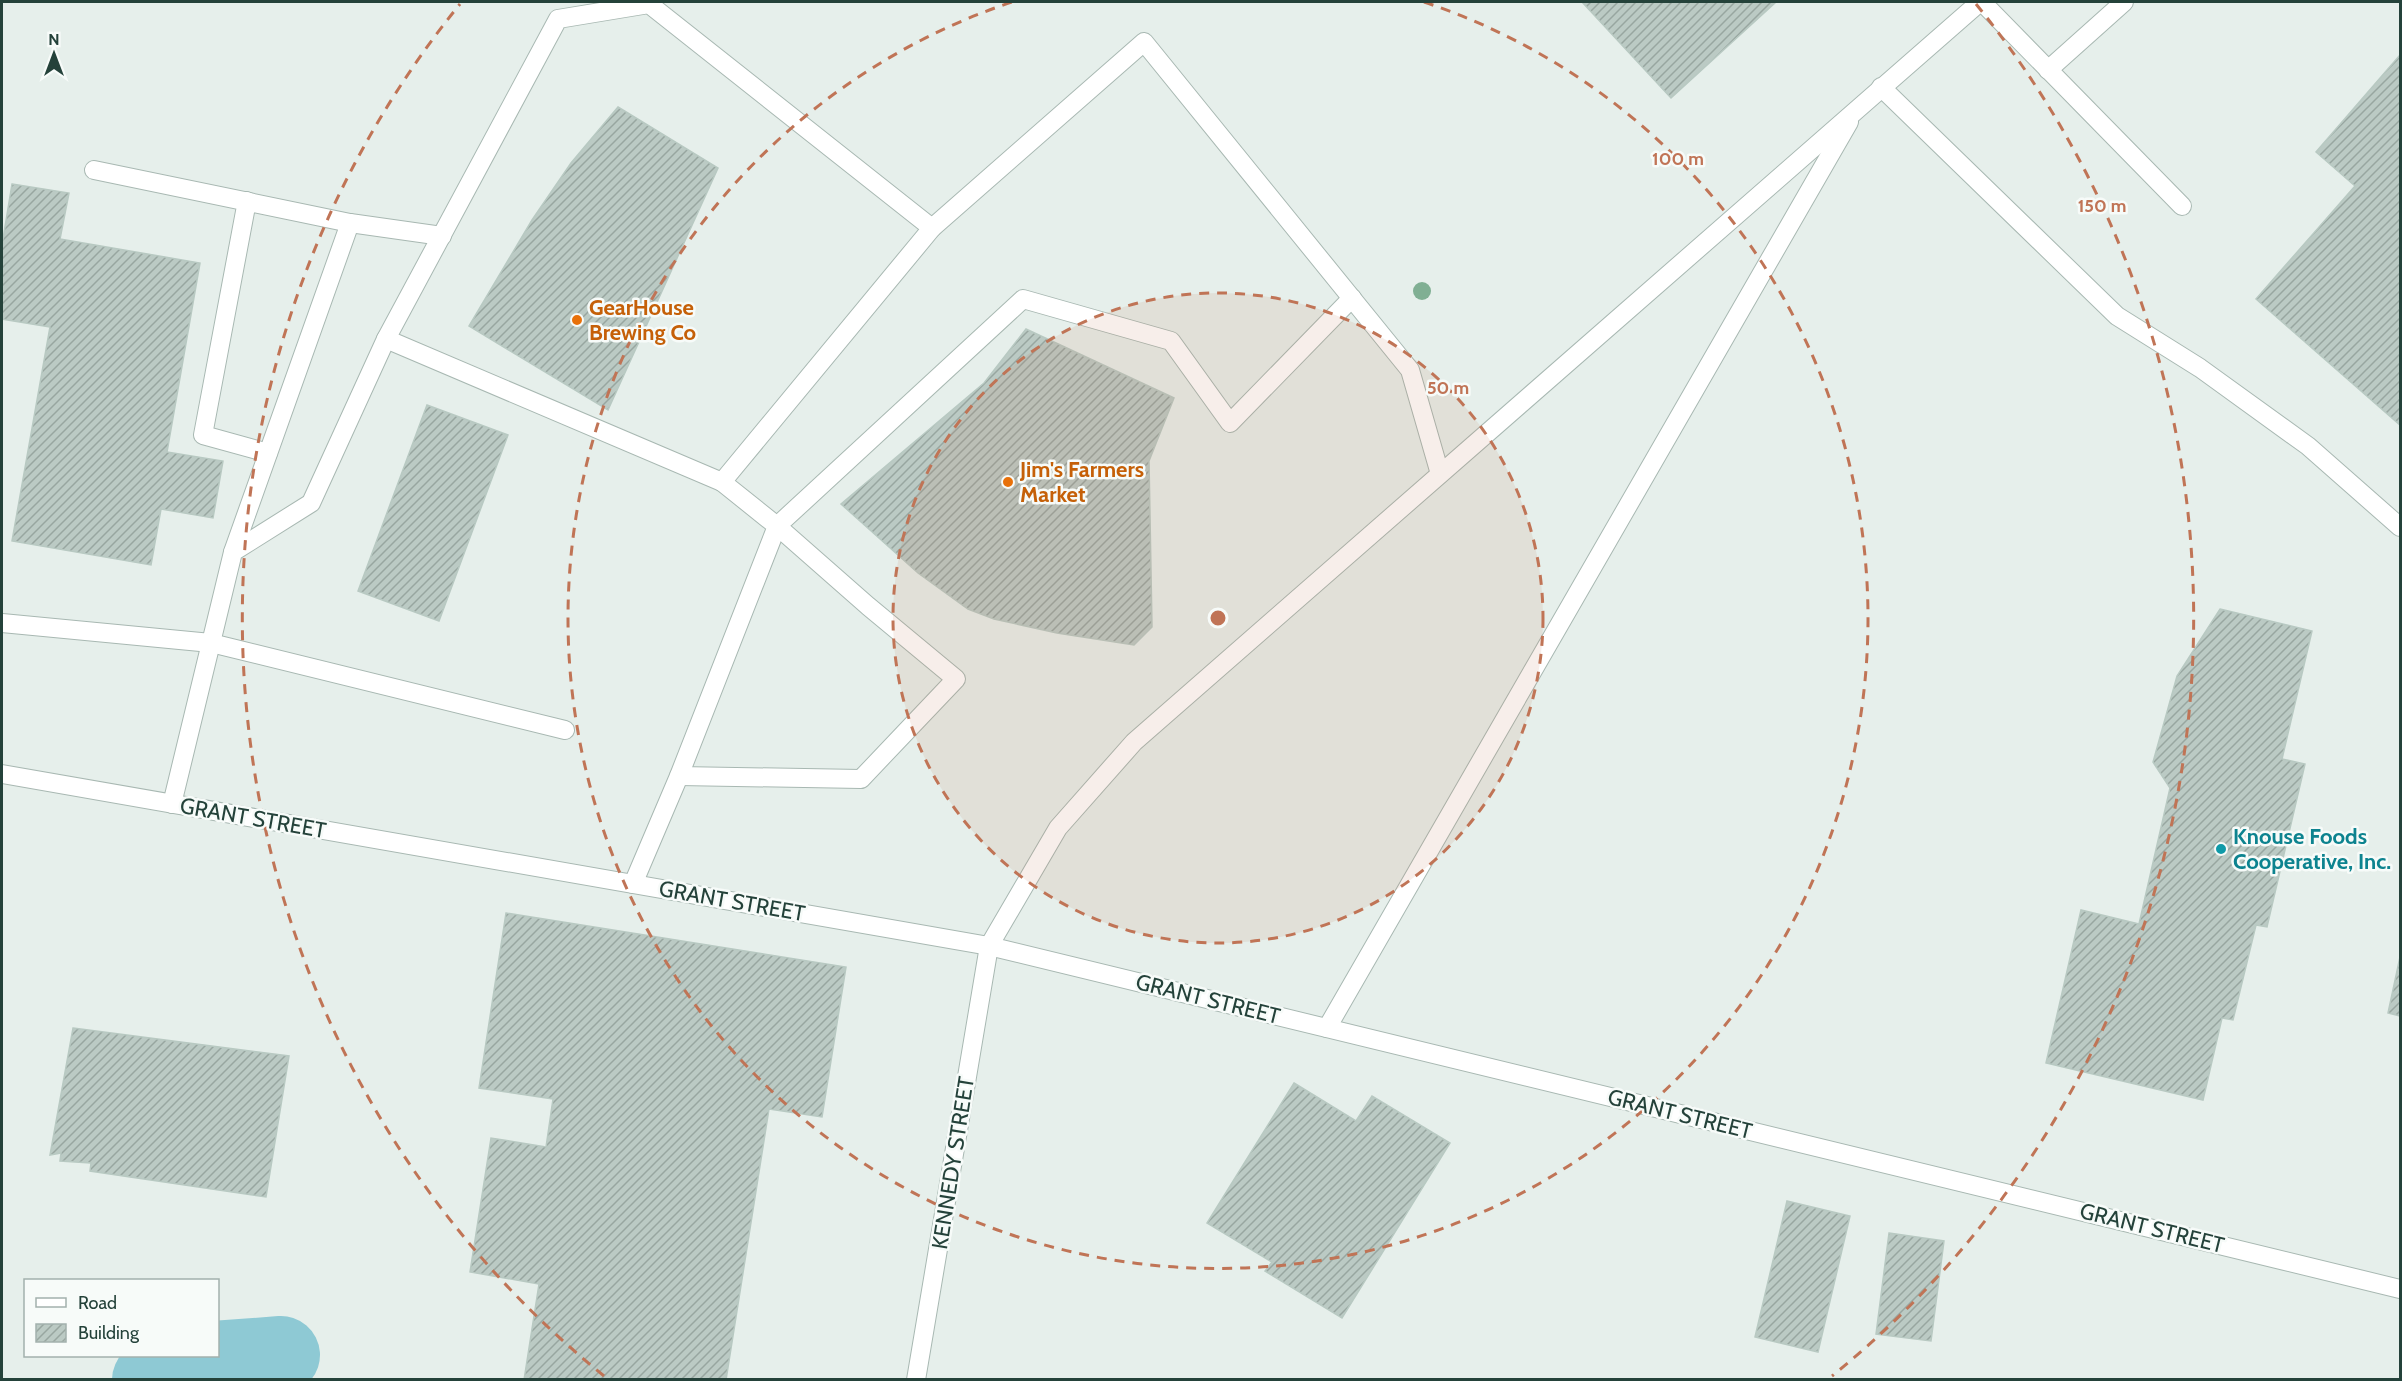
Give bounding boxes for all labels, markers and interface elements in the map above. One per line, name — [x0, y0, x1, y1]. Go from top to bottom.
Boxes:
north arrow — [24, 24, 84, 84]
text: N — [48, 30, 60, 49]
text: 100 m — [1652, 148, 1704, 170]
text: 150 m — [2078, 195, 2126, 217]
place label: GearHouse Brewing Co — [589, 294, 696, 346]
marker: GearHouse Brewing Co — [570, 313, 584, 327]
text: 50 m — [1427, 377, 1469, 399]
place label: Jim's Farmers Market — [1019, 456, 1144, 508]
marker: Jim's Farmers Market — [1001, 475, 1015, 489]
centre of rings — [1208, 608, 1228, 628]
street label: GRANT STREET — [178, 792, 328, 844]
place label: Knouse Foods Cooperative, Inc. — [2233, 823, 2391, 875]
marker: Knouse Foods Cooperative, Inc. — [2214, 842, 2228, 856]
street label: GRANT STREET — [657, 875, 807, 927]
street label: GRANT STREET — [1133, 968, 1283, 1030]
street label: KENNEDY STREET — [926, 1074, 980, 1251]
street label: GRANT STREET — [1605, 1083, 1755, 1145]
street label: GRANT STREET — [2077, 1197, 2227, 1259]
legend — [24, 1279, 219, 1357]
text: Road — [78, 1292, 117, 1314]
text: Building — [78, 1322, 140, 1344]

